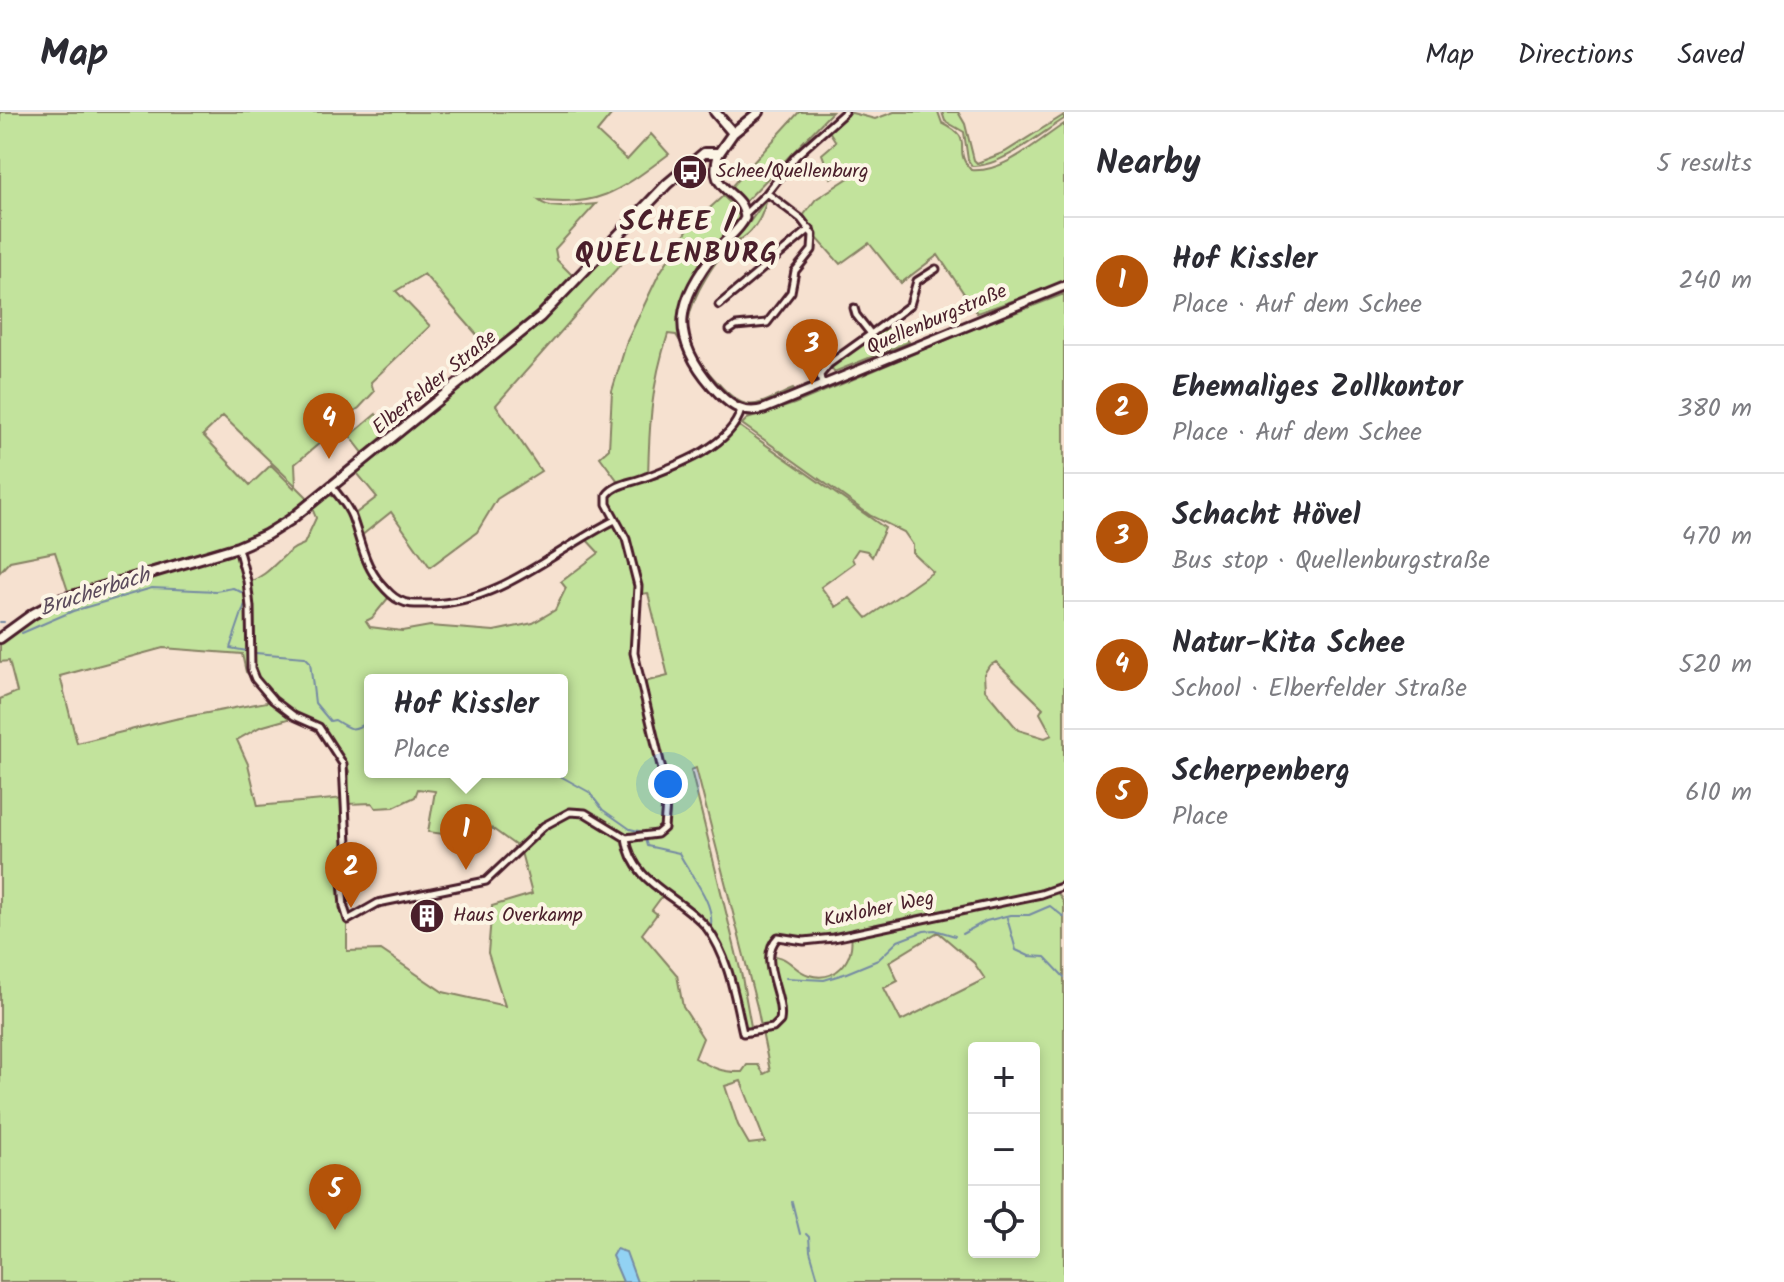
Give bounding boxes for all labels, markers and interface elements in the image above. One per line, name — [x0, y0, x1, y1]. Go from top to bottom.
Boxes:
text: Map — [40, 25, 109, 85]
text: Map — [1425, 33, 1474, 78]
text: Directions — [1518, 33, 1634, 78]
text: Saved — [1678, 33, 1744, 78]
text: Nearby — [1096, 137, 1201, 191]
text: 5 results — [1656, 143, 1752, 185]
bus stop icon: Schee/Quellenburg — [671, 153, 709, 191]
place label: Schee/Quellenburg — [716, 156, 868, 188]
district label: SCHEE / QUELLENBURG — [575, 200, 779, 277]
text: Hof Kissler — [1172, 236, 1317, 284]
text: 1 — [1118, 260, 1126, 302]
text: 240 m — [1678, 260, 1752, 302]
street label: Quellenburgstraße — [862, 276, 1012, 364]
text: Place · Auf dem Schee — [1172, 284, 1422, 326]
pin: 3 — [786, 319, 838, 385]
street label: Elberfelder Straße — [366, 322, 504, 444]
text: Ehemaliges Zollkontor — [1172, 364, 1463, 412]
text: 2 — [1114, 388, 1130, 430]
text: 380 m — [1677, 388, 1752, 430]
pin: 4 — [303, 393, 355, 459]
text: Place · Auf dem Schee — [1172, 412, 1422, 454]
text: Schacht Hövel — [1172, 492, 1360, 540]
text: 3 — [1115, 516, 1129, 558]
text: 470 m — [1682, 516, 1752, 558]
text: Bus stop · Quellenburgstraße — [1172, 540, 1490, 582]
water label: Brucherbach — [35, 558, 157, 627]
text: Natur-Kita Schee — [1172, 620, 1405, 668]
text: 4 — [1115, 644, 1129, 686]
text: 520 m — [1679, 644, 1752, 686]
text: School · Elberfelder Straße — [1172, 668, 1467, 710]
popup — [364, 674, 568, 778]
text: Hof Kissler — [393, 681, 539, 729]
text: Place — [393, 729, 449, 771]
text: Scherpenberg — [1172, 748, 1350, 796]
your location — [648, 764, 688, 804]
text: 5 — [1115, 772, 1129, 814]
text: 610 m — [1685, 772, 1752, 814]
text: Place — [1172, 796, 1228, 838]
pin: 1 — [440, 804, 492, 870]
pin: 2 — [325, 842, 377, 908]
street label: Kuxloher Weg — [821, 883, 937, 937]
building icon: Haus Overkamp — [408, 897, 446, 935]
place label: Haus Overkamp — [453, 900, 583, 932]
map controls — [968, 1042, 1040, 1258]
button: + — [968, 1042, 1040, 1114]
button: − — [968, 1114, 1040, 1186]
pin: 5 — [309, 1164, 361, 1230]
button: locate — [968, 1186, 1040, 1258]

